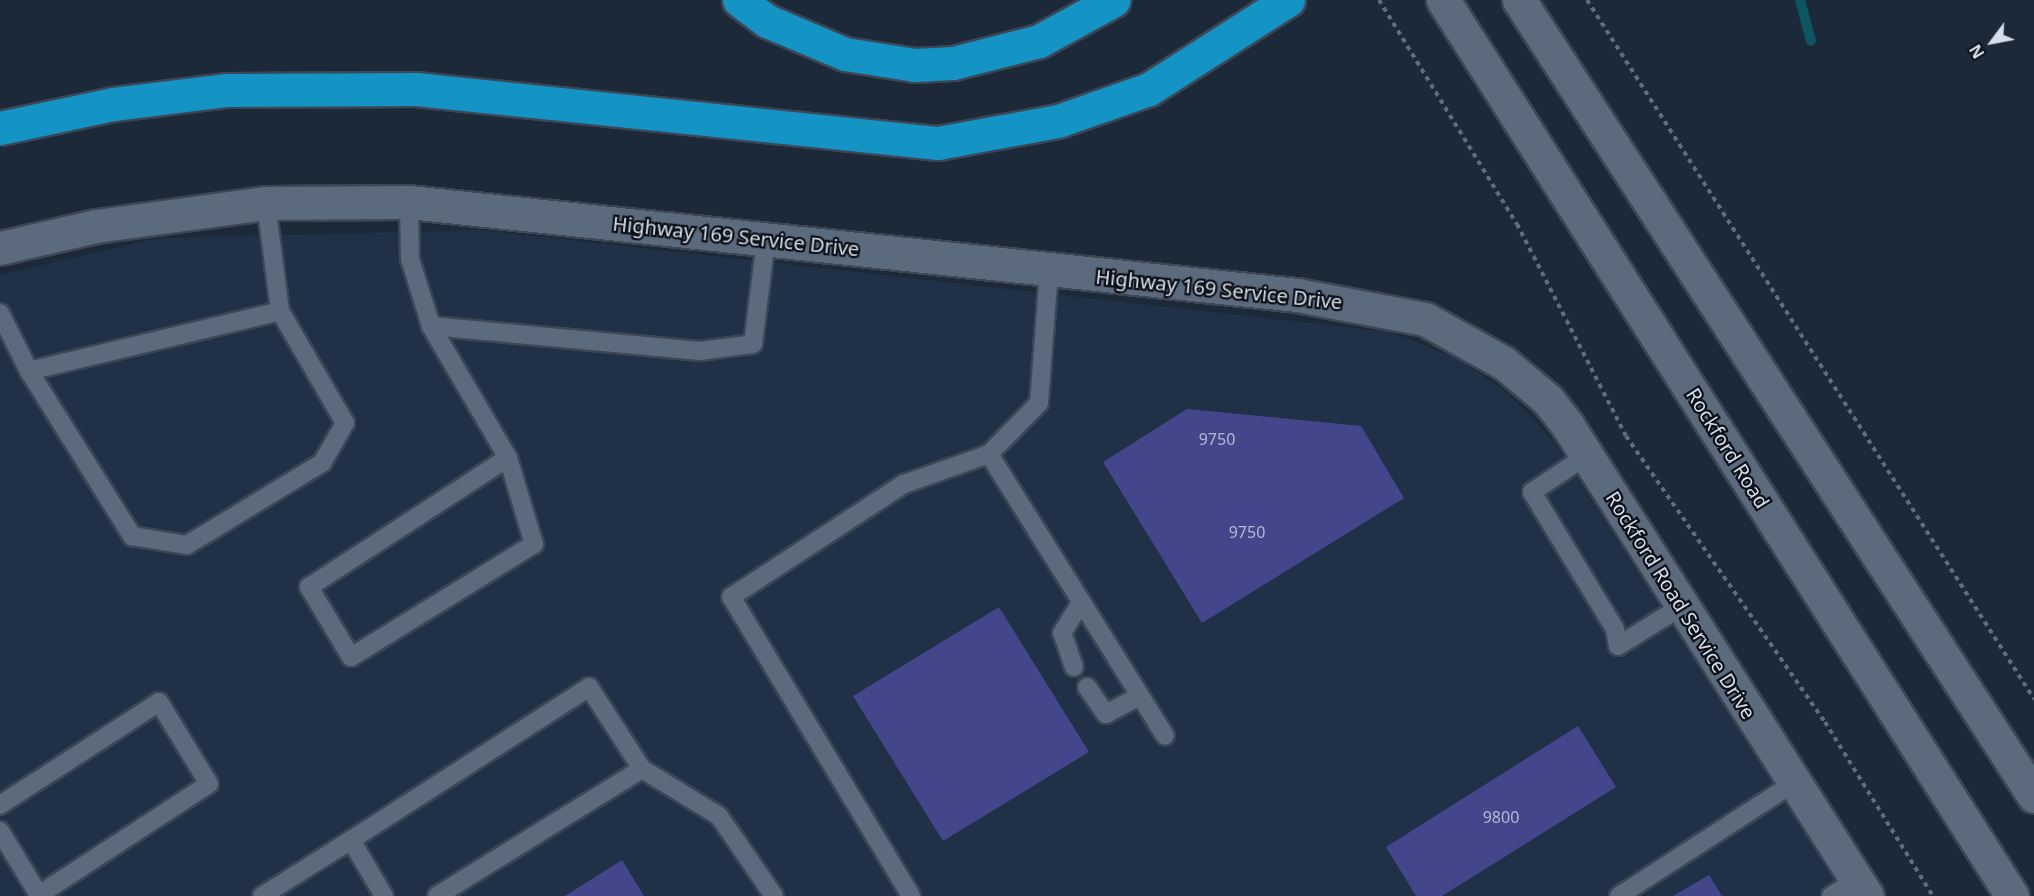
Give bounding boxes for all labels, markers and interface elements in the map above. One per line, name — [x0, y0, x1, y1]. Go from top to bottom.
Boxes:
north arrow — [1962, 12, 2022, 72]
text: N — [1964, 40, 1990, 63]
street label: Highway 169 Service Drive — [611, 211, 861, 261]
street label: Highway 169 Service Drive — [1094, 264, 1344, 314]
street label: Rockford Road — [1681, 383, 1775, 513]
house number: 9750 — [1199, 429, 1235, 449]
street label: Rockford Road Service Drive — [1601, 487, 1761, 723]
house number: 9750 — [1229, 522, 1265, 542]
house number: 9800 — [1483, 807, 1519, 827]

